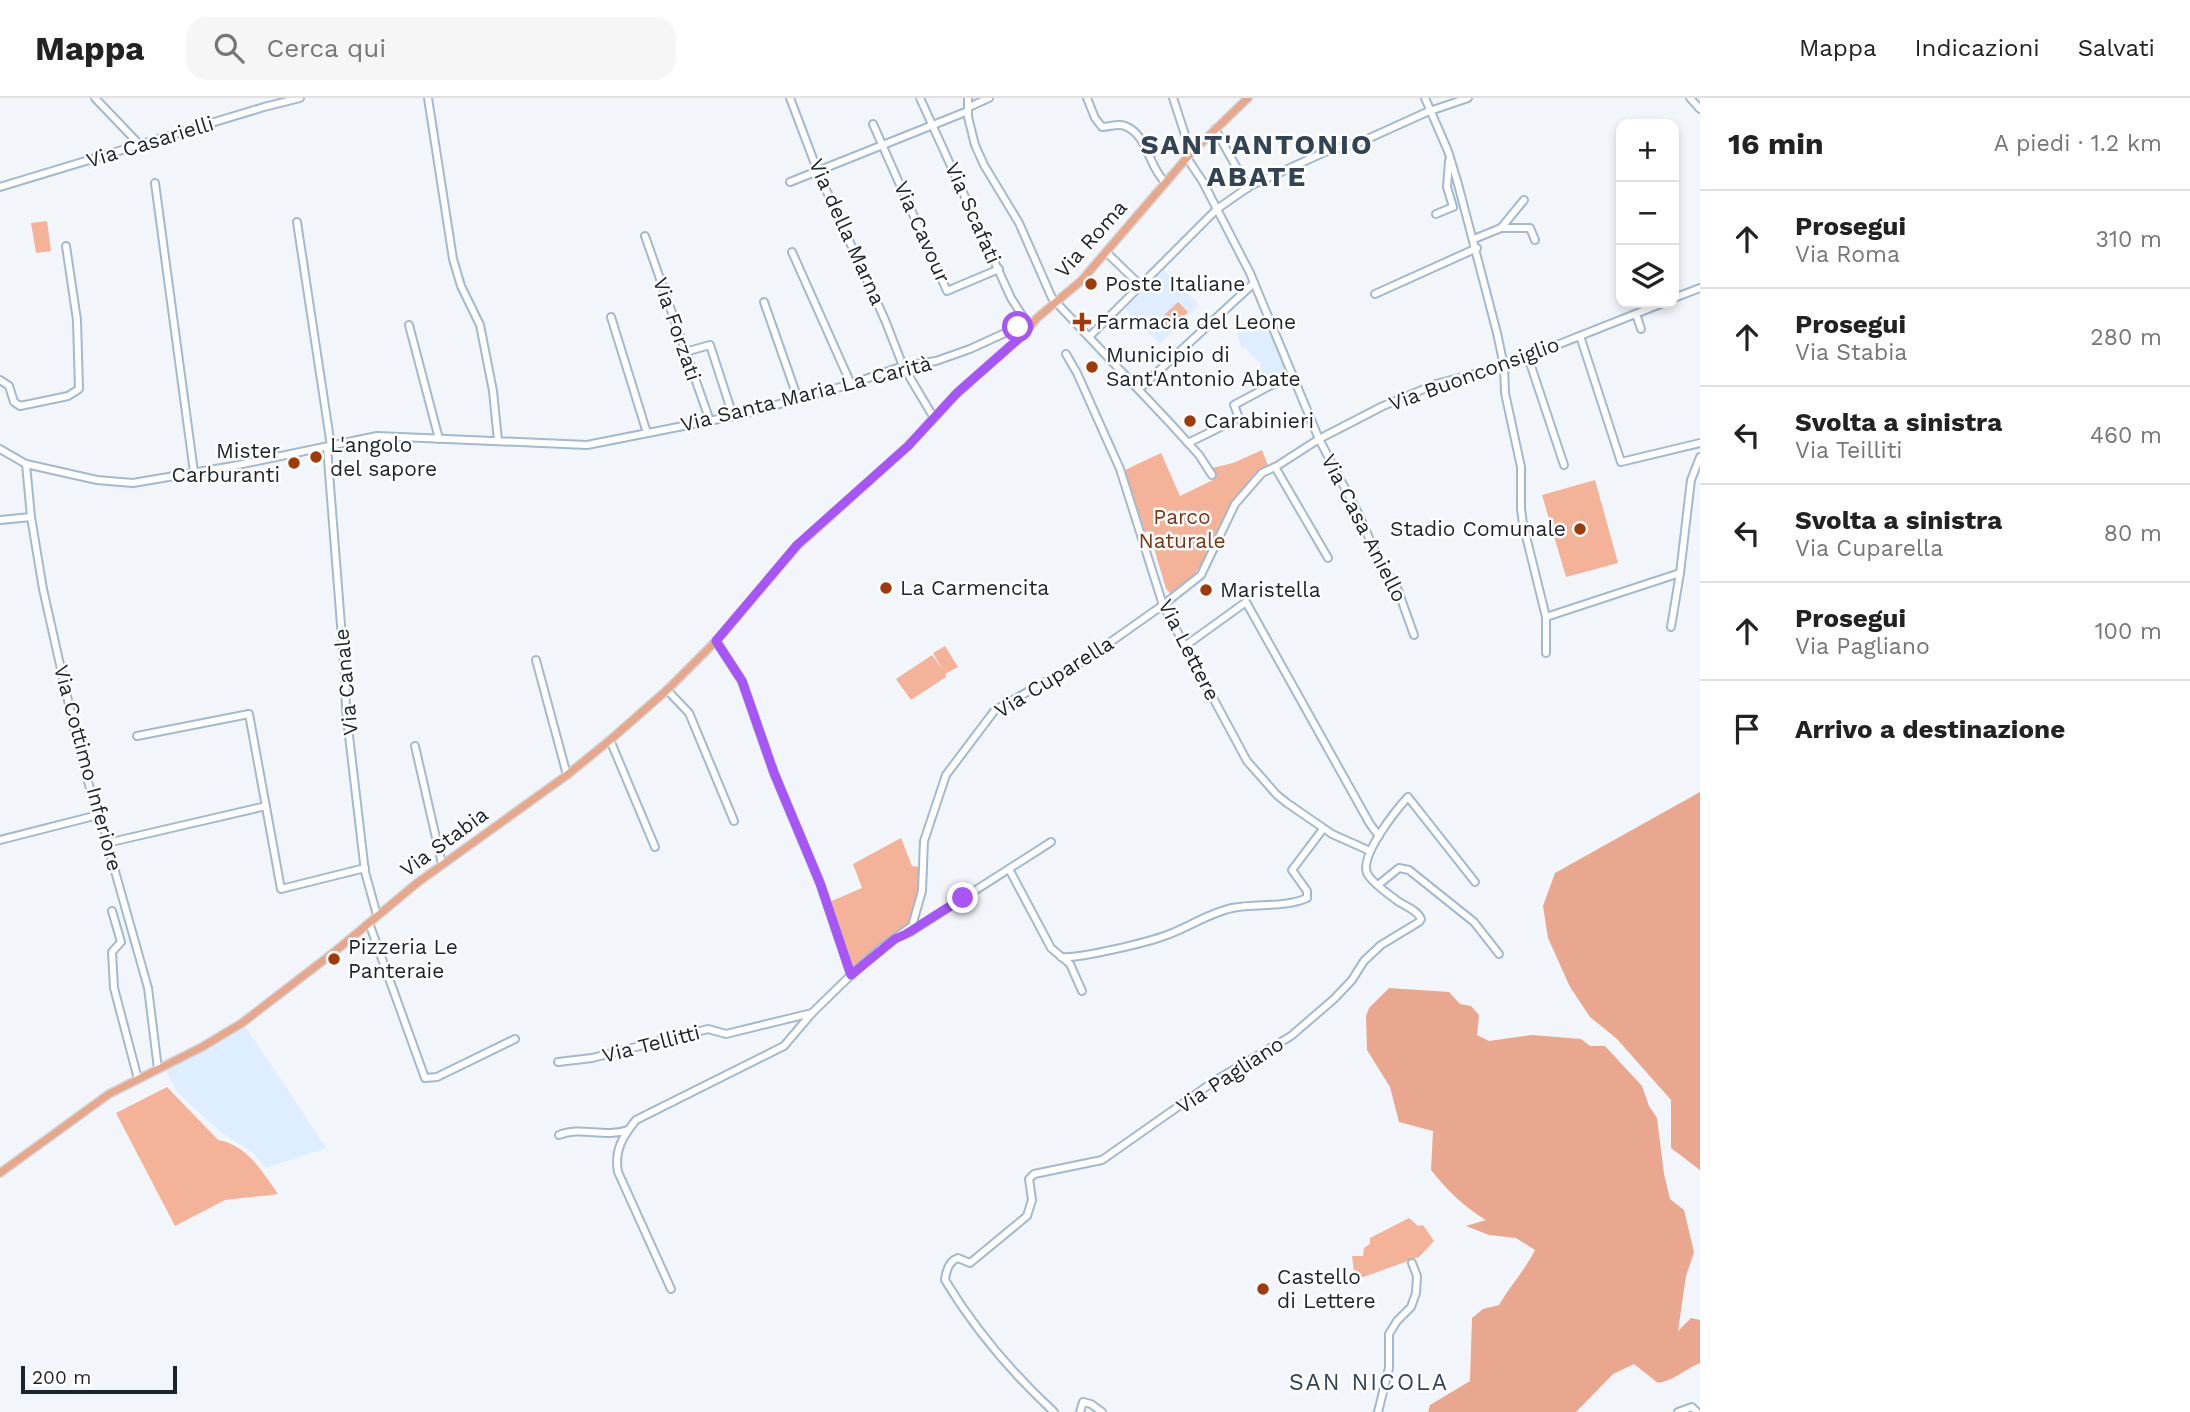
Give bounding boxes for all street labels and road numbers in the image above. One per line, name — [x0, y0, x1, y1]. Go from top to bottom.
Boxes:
street label: Via Casarielli — [83, 110, 216, 173]
street label: Via della Marna — [804, 155, 891, 309]
street label: Via Scafati — [940, 158, 1007, 267]
street label: Via Cavour — [889, 177, 956, 287]
street label: Via Roma — [1049, 195, 1132, 283]
street label: Via Forzati — [648, 274, 707, 384]
street label: Via Buonconsiglio — [1385, 331, 1563, 416]
street label: Via Santa Maria La Carità — [678, 350, 934, 437]
street label: Via Casa Aniello — [1316, 450, 1413, 606]
street label: Via Lettere — [1153, 595, 1226, 705]
street label: Via Canale — [328, 627, 363, 737]
street label: Via Cuparella — [990, 630, 1118, 723]
street label: Via Cottimo Inferiore — [49, 662, 128, 874]
street label: Via Stabia — [395, 801, 493, 882]
street label: Via Tellitti — [599, 1019, 702, 1068]
street label: Via Pagliano — [1171, 1031, 1288, 1119]

